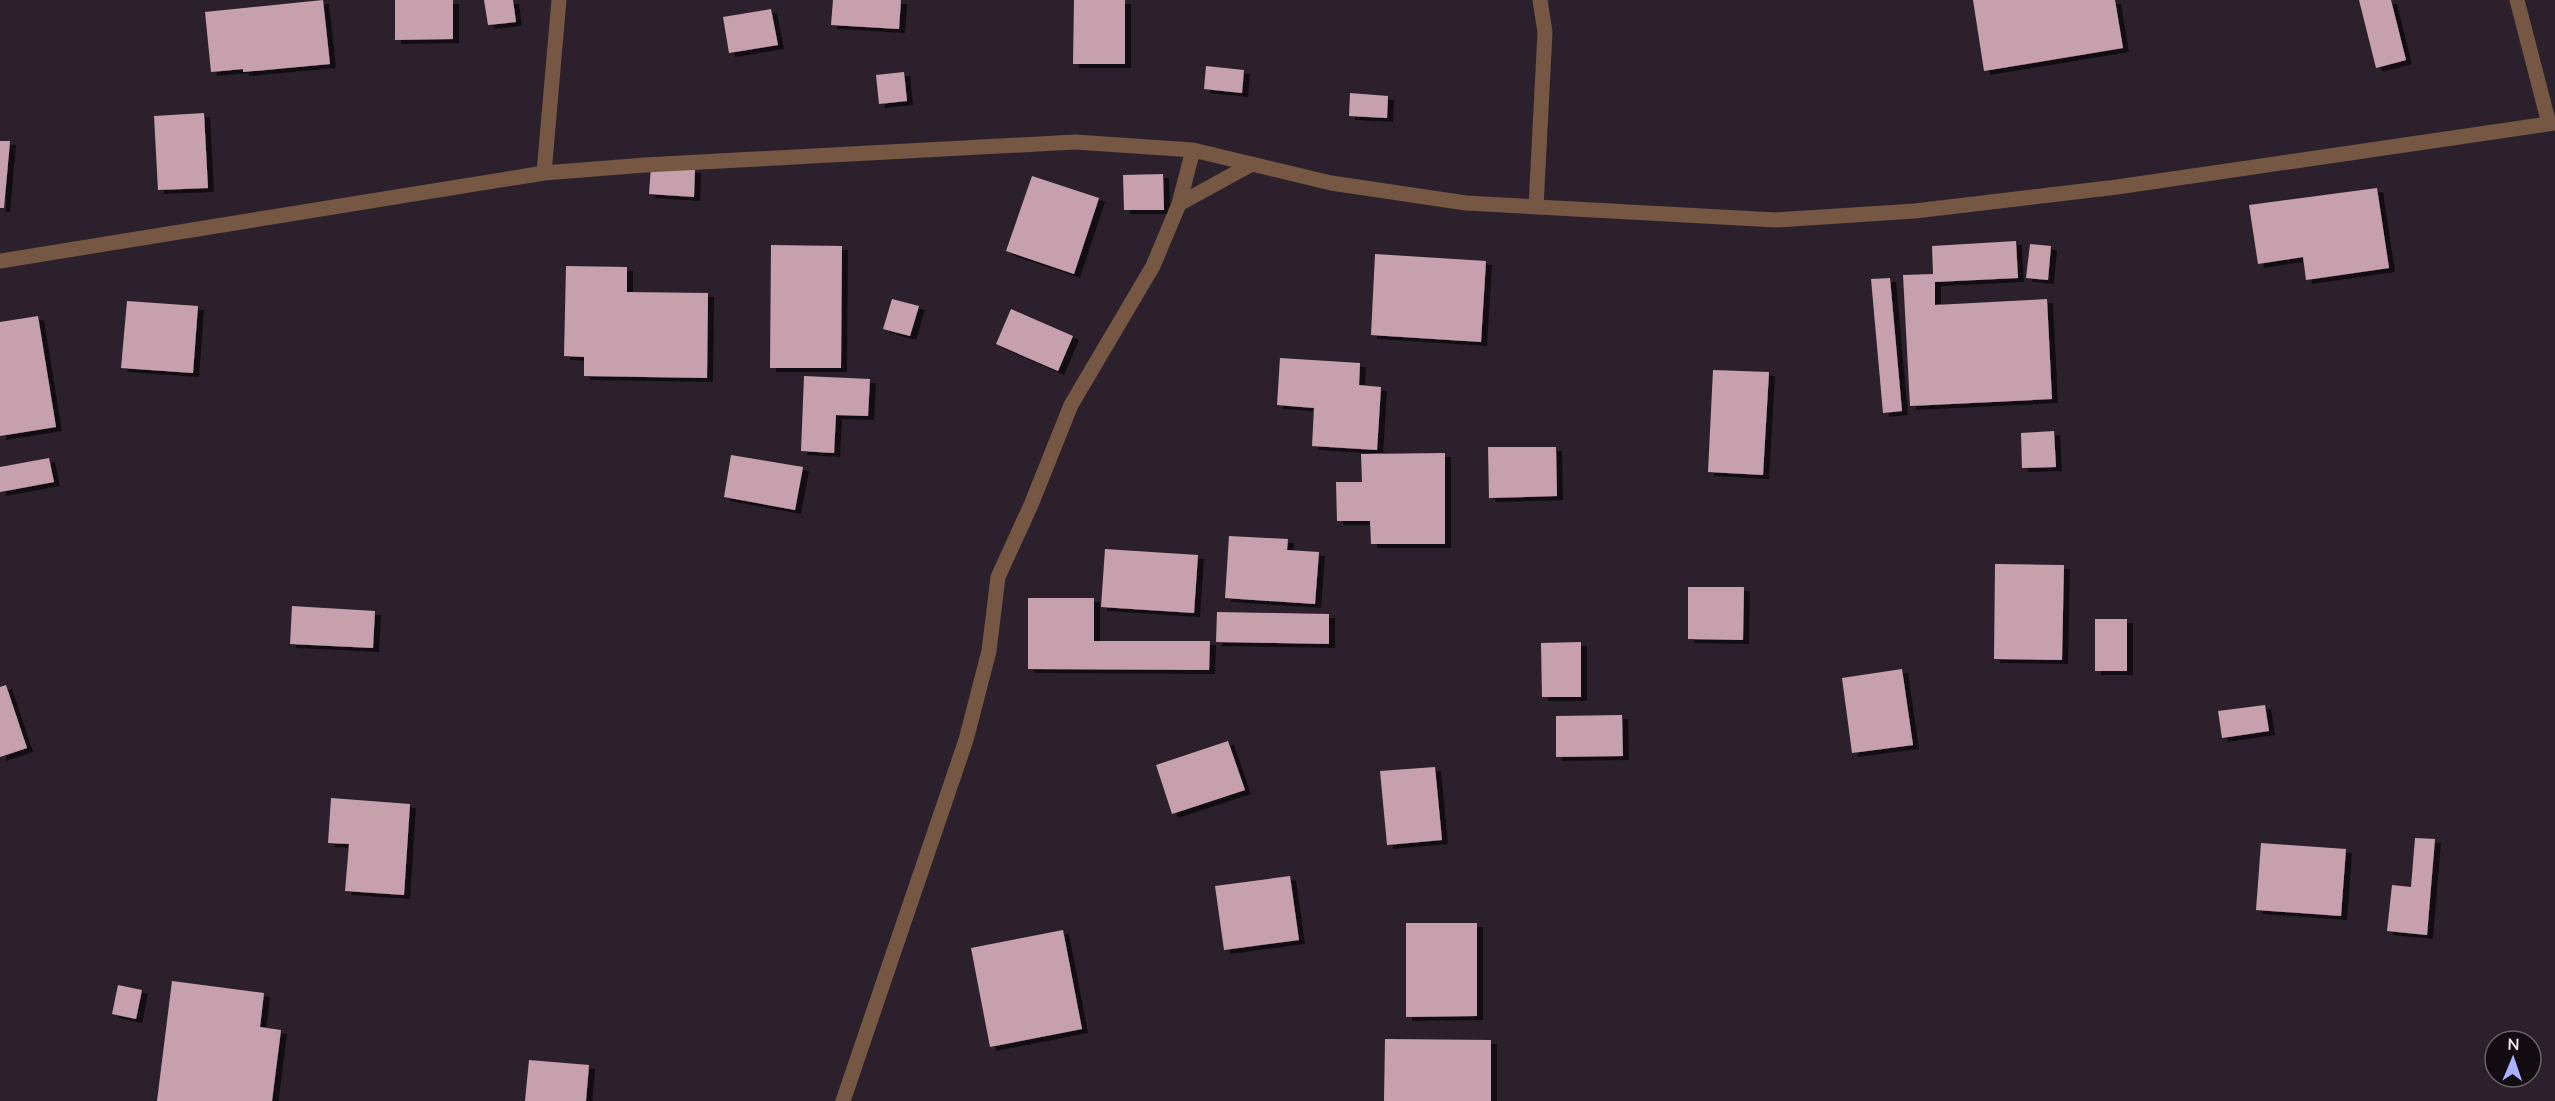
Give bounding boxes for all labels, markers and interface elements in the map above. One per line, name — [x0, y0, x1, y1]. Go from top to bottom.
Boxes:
north arrow — [2483, 1029, 2543, 1089]
text: N — [2507, 1034, 2520, 1054]

